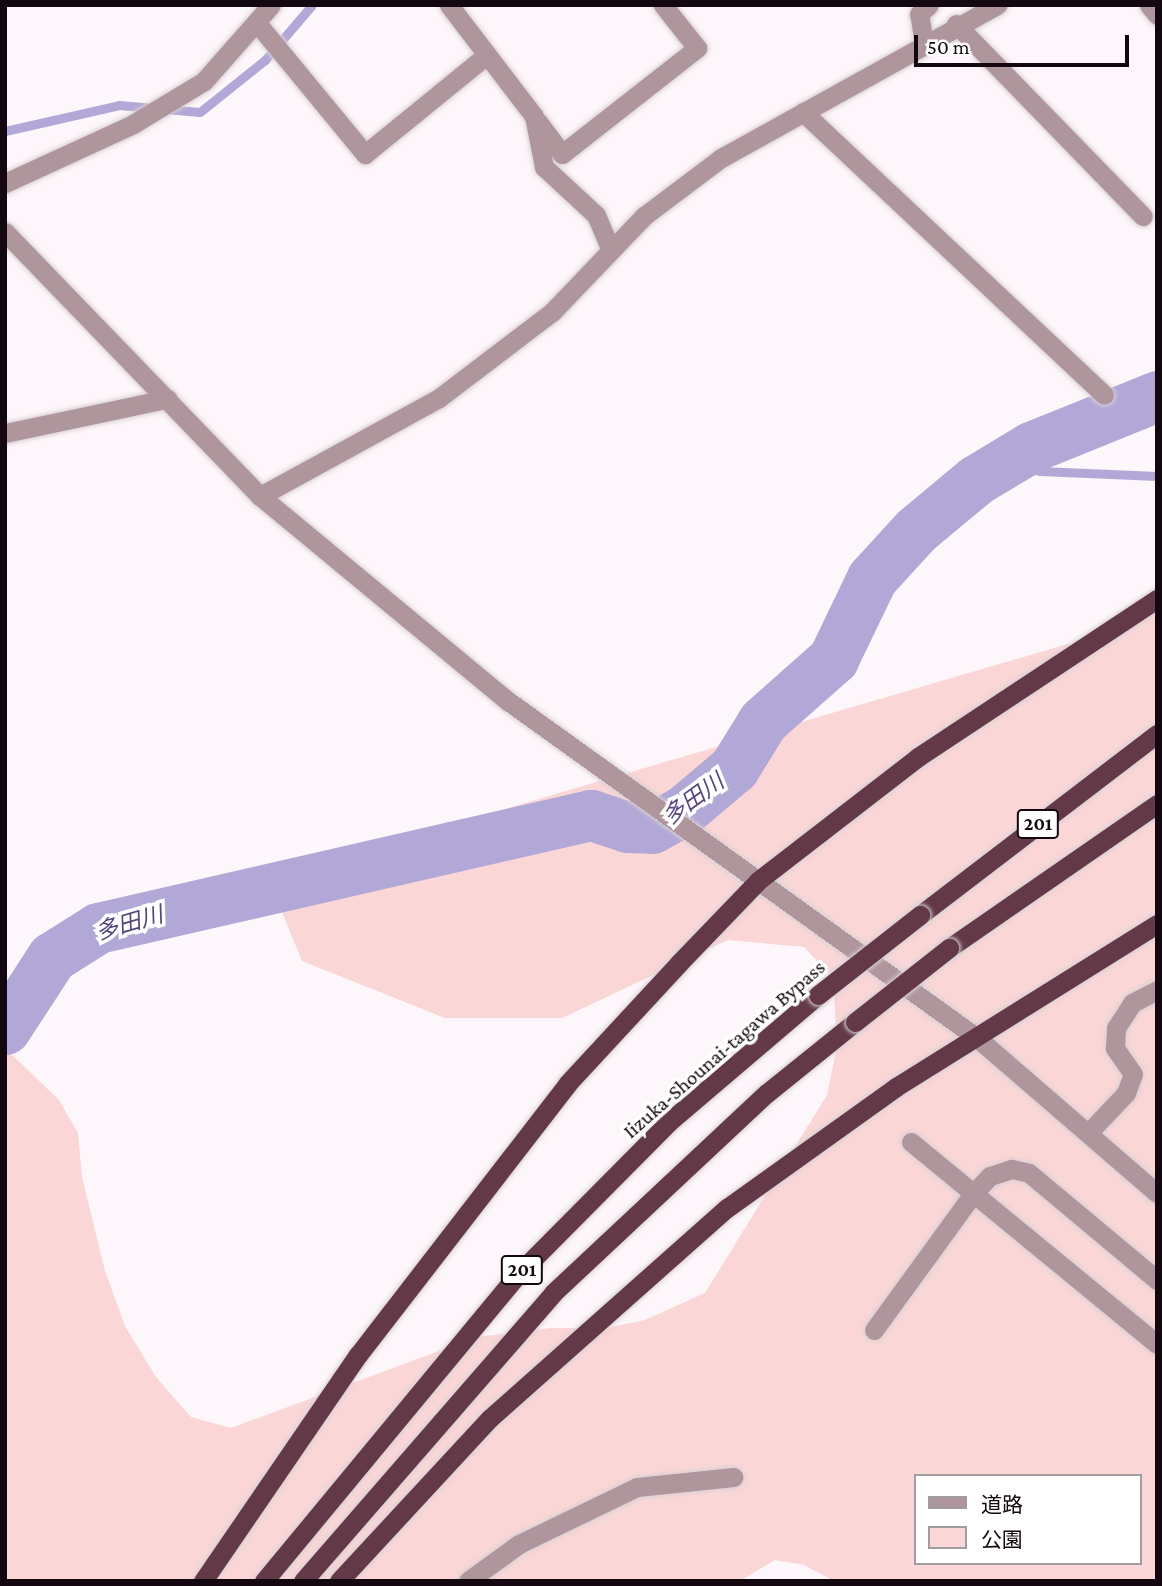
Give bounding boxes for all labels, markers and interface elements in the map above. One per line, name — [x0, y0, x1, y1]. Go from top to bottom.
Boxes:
scale bar — [917, 21, 1132, 65]
text: 50 m — [927, 35, 970, 59]
water label: 多田川 — [657, 768, 729, 830]
road number: 201 — [1015, 808, 1061, 839]
water label: 多田川 — [92, 900, 166, 946]
street label: Iizuka-Shounai-tagawa Bypass — [618, 954, 830, 1144]
road number: 201 — [499, 1254, 545, 1286]
legend — [914, 1474, 1141, 1565]
text: 道路 — [981, 1493, 1023, 1517]
text: 公園 — [981, 1528, 1023, 1552]

